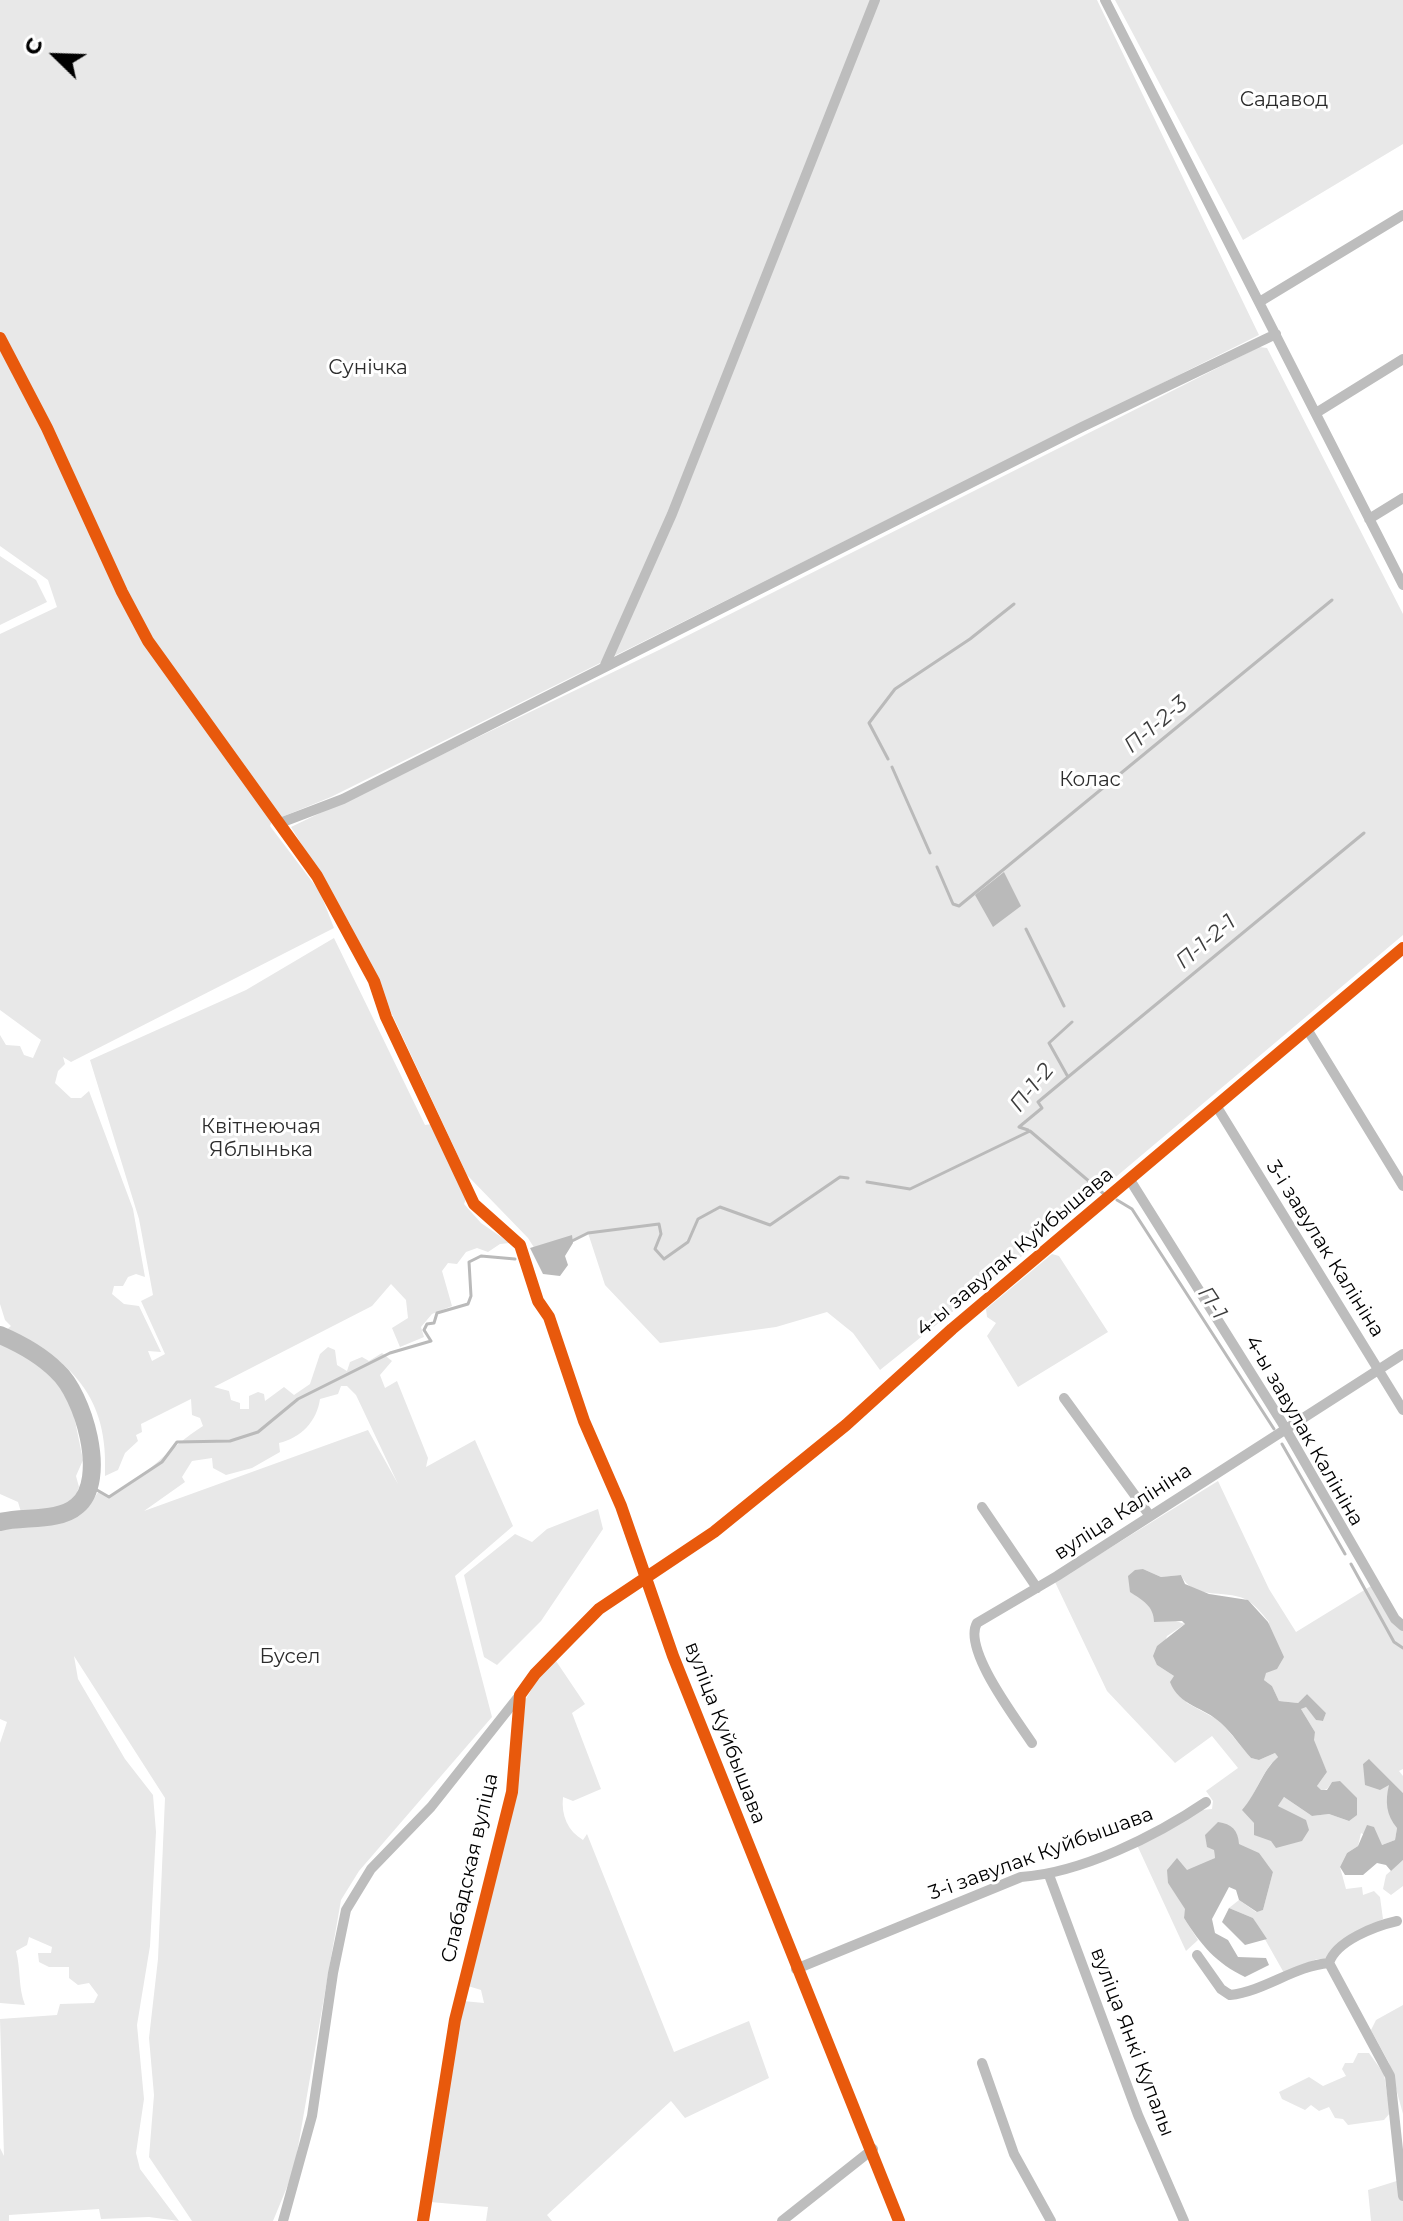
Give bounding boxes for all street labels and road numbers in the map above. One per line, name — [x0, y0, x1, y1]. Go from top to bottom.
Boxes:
street label: 3-і завулак Калініна — [1261, 1156, 1389, 1342]
street label: 4-ы завулак Куйбышава — [912, 1163, 1118, 1341]
street label: 4-ы завулак Калініна — [1240, 1331, 1368, 1531]
street label: вуліца Калініна — [1050, 1459, 1196, 1565]
street label: вуліца Куйбышава — [679, 1639, 771, 1827]
street label: Слабадская вуліца — [436, 1771, 504, 1965]
street label: 3-і завулак Куйбышава — [925, 1802, 1157, 1906]
street label: вуліца Янкі Купалы — [1085, 1944, 1179, 2140]

